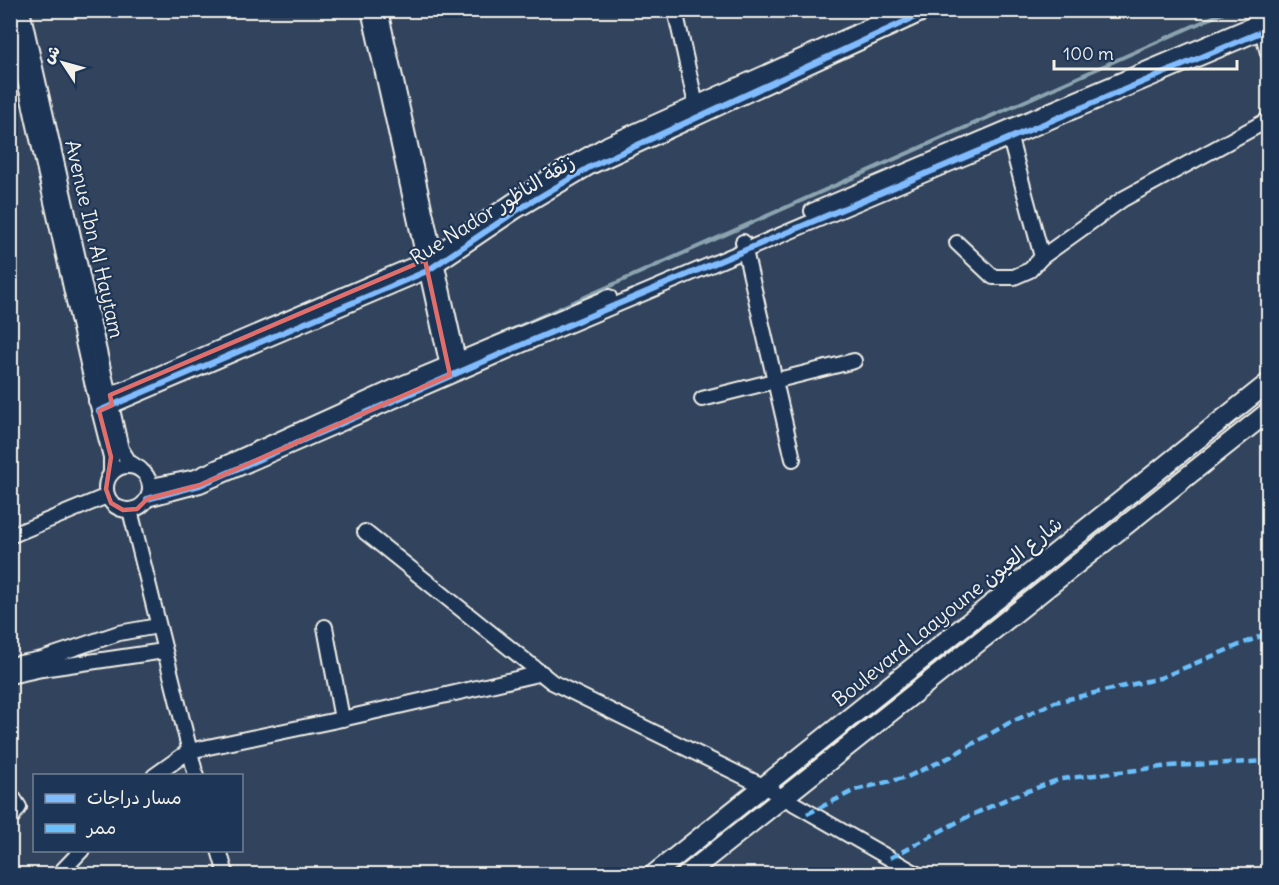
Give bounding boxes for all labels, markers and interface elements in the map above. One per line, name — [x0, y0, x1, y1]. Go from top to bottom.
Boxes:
north arrow — [33, 33, 93, 93]
scale bar — [1054, 33, 1237, 71]
text: ش — [38, 41, 64, 67]
text: 100 m — [1063, 42, 1114, 65]
street label: Avenue Ibn Al Haytam — [60, 137, 130, 341]
street label: Rue Nador زنقة الناظور — [405, 148, 580, 272]
street label: Boulevard Laayoune شارع العيون — [827, 510, 1068, 713]
legend — [33, 774, 243, 852]
text: مسار دراجات — [87, 786, 182, 809]
text: ممر — [85, 816, 116, 839]

